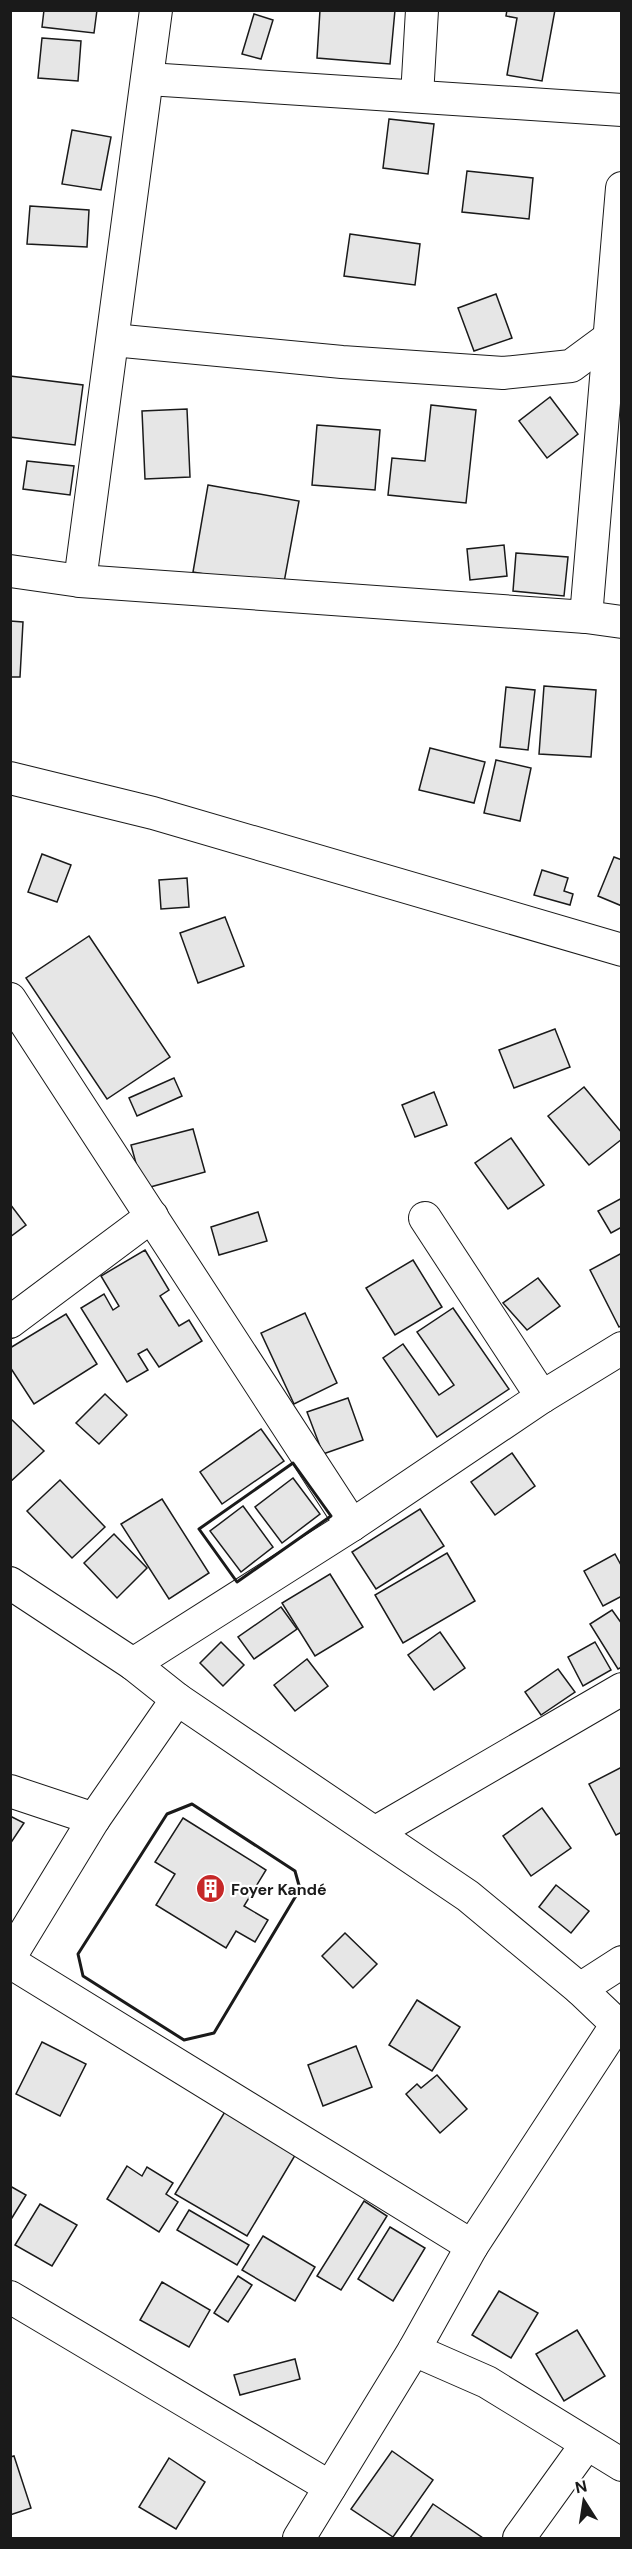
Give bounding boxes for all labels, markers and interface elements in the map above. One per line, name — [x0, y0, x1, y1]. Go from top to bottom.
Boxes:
building icon: Foyer Kandé — [194, 1873, 226, 1905]
place label: Foyer Kandé — [231, 1879, 327, 1900]
north arrow — [554, 2471, 614, 2531]
text: N — [573, 2475, 589, 2498]

